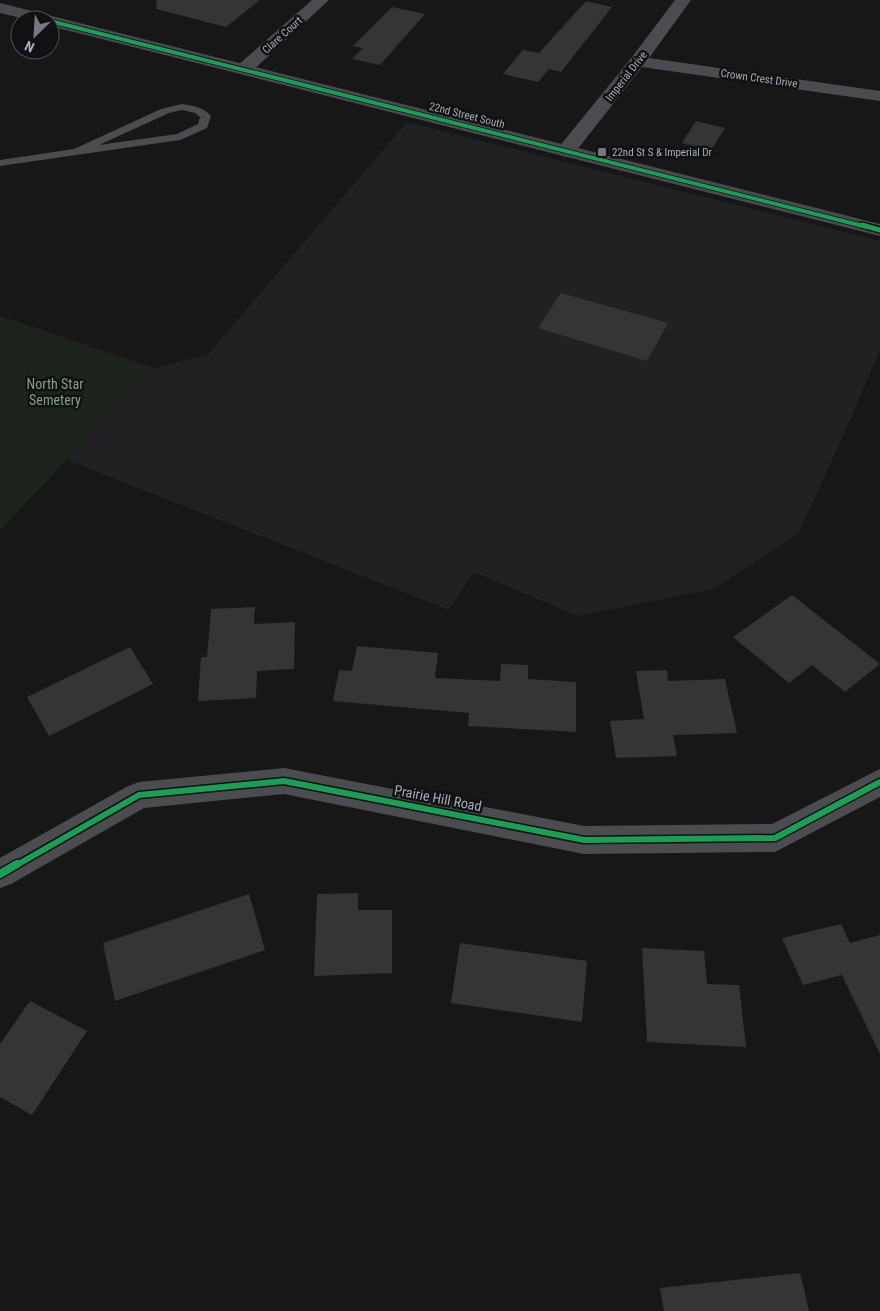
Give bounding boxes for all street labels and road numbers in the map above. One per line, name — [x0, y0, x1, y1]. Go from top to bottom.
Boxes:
street label: Clare Court — [260, 14, 305, 57]
street label: Imperial Drive — [603, 49, 650, 104]
street label: Crown Crest Drive — [720, 67, 798, 90]
street label: 22nd Street South — [428, 100, 506, 131]
street label: Prairie Hill Road — [393, 782, 483, 814]

